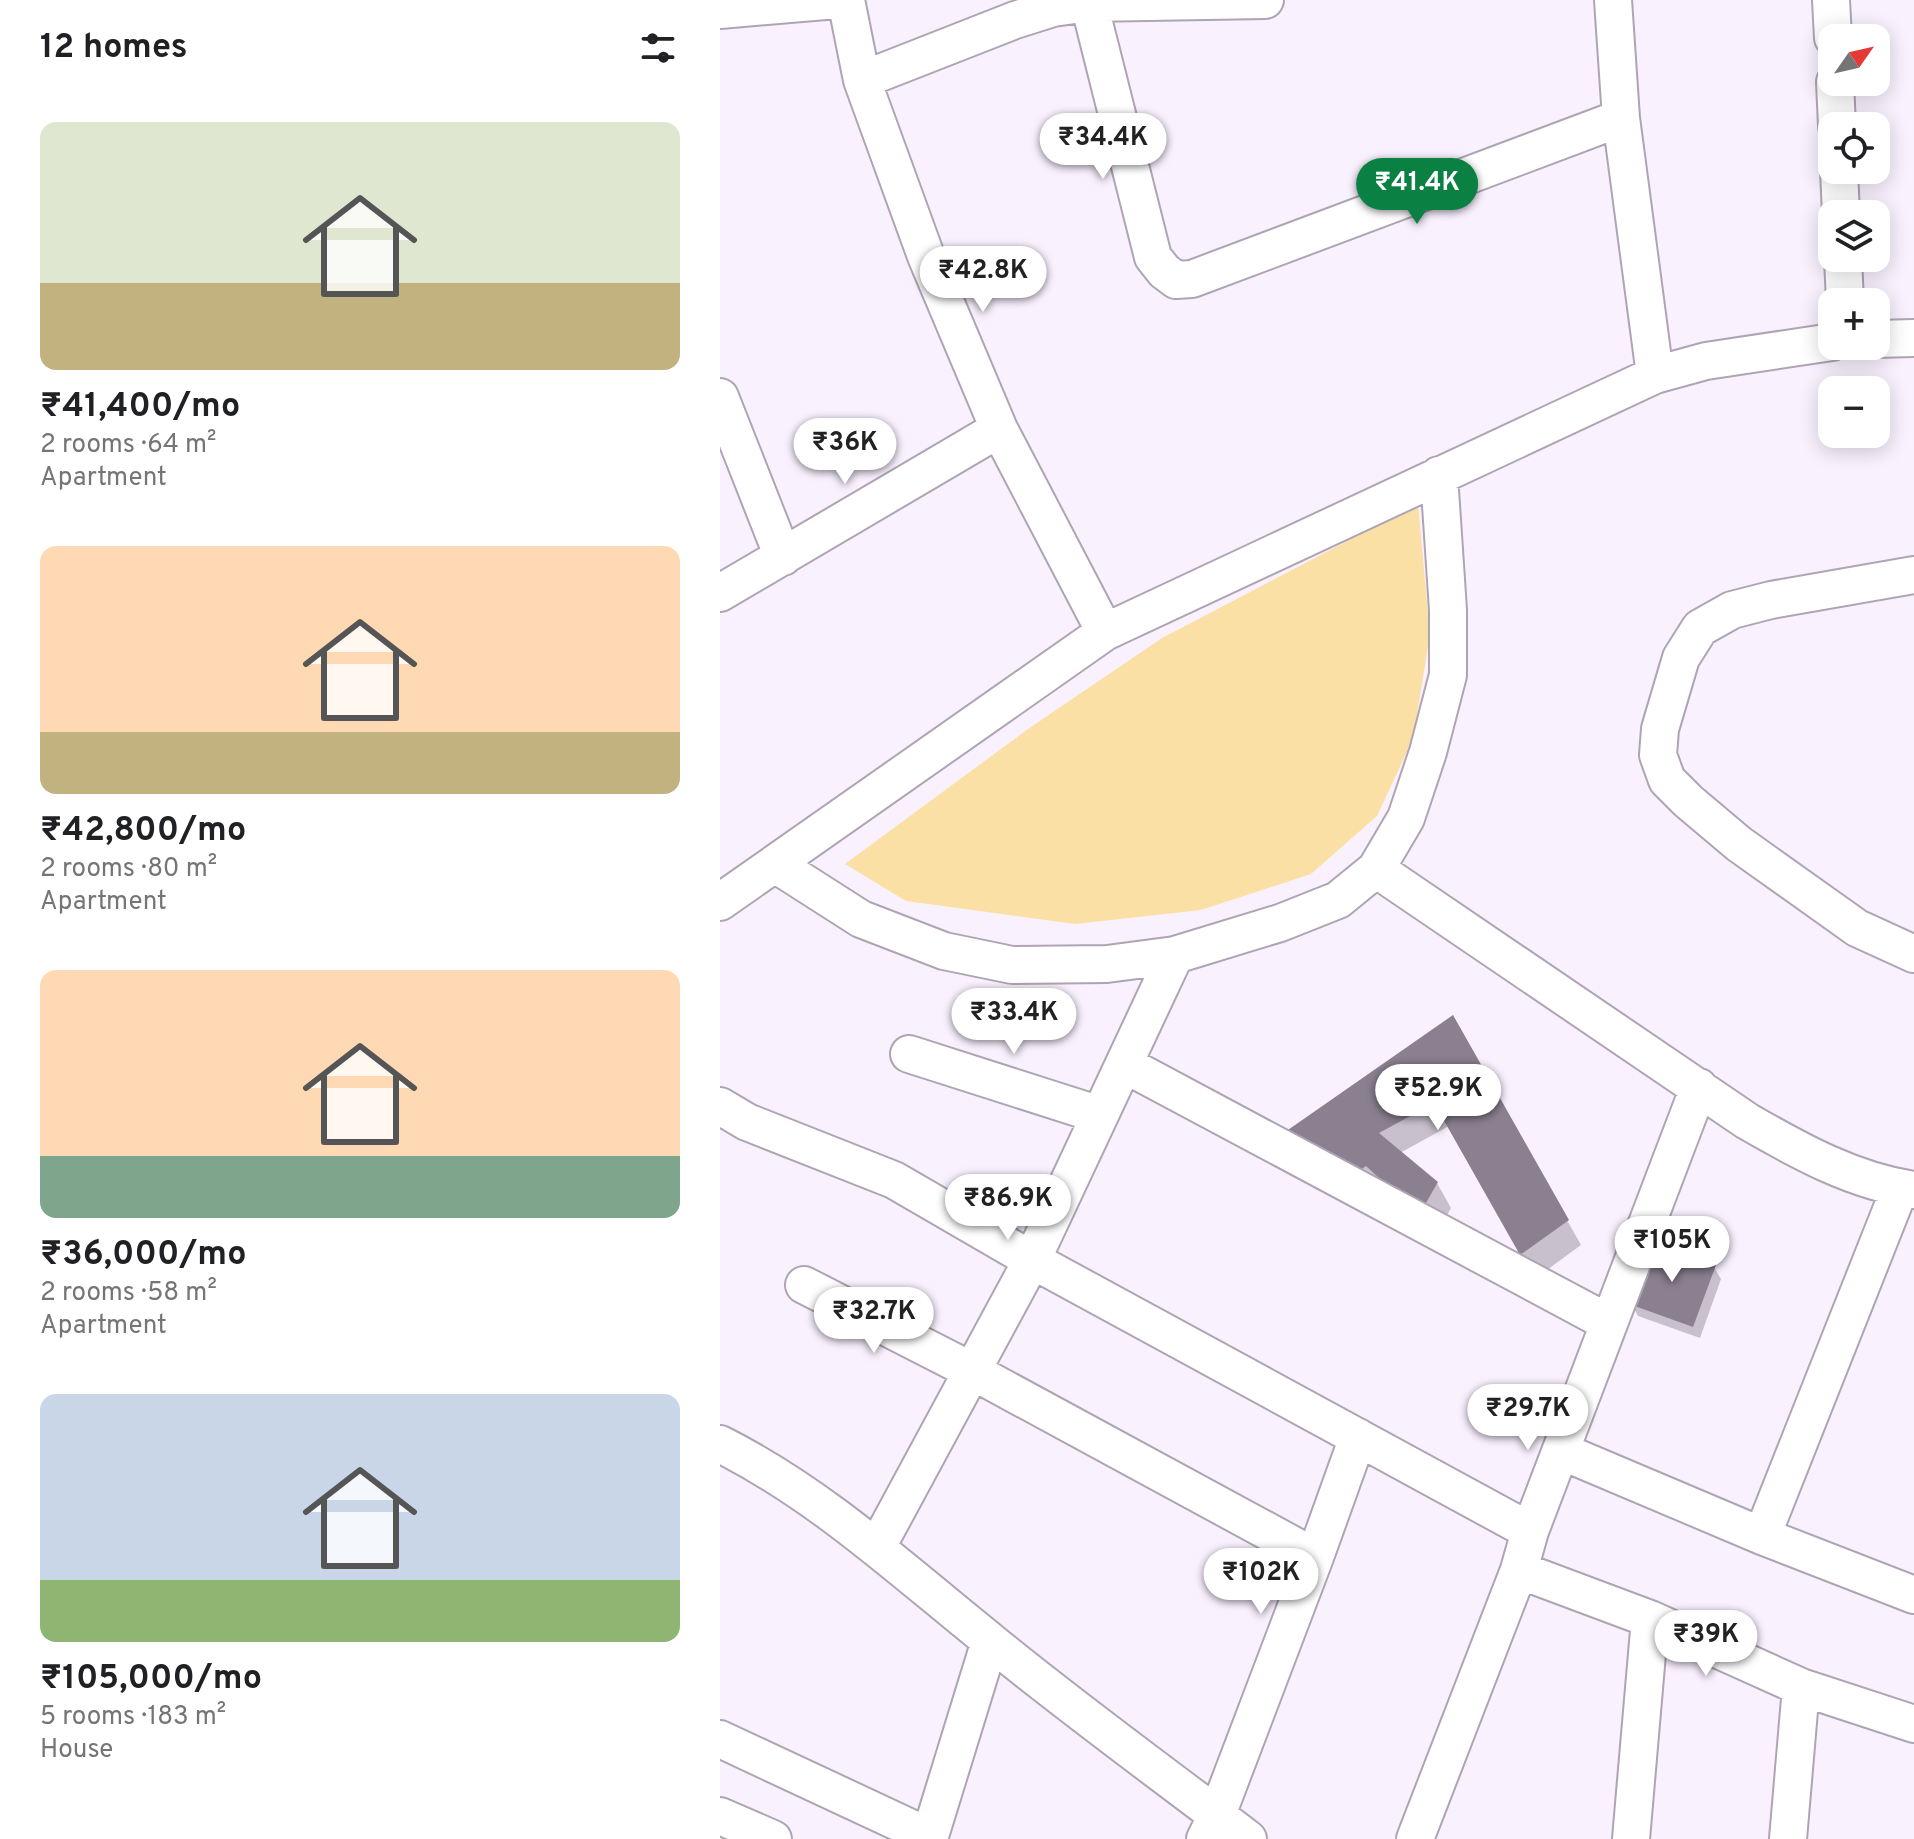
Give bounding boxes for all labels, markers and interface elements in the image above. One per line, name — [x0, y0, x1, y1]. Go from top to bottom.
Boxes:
north arrow — [1818, 24, 1890, 96]
map controls — [1818, 24, 1890, 448]
icon: filters — [636, 26, 680, 70]
text: 12 homes — [40, 27, 187, 70]
button: locate — [1818, 112, 1890, 184]
pin: ₹34.4K — [1038, 113, 1168, 181]
text: ₹34.4K — [1058, 122, 1148, 155]
pin: ₹41.4K — [1352, 158, 1482, 226]
text: ₹41.4K — [1374, 167, 1460, 200]
icon: home — [288, 174, 432, 318]
button: layers — [1818, 200, 1890, 272]
pin: ₹42.8K — [918, 246, 1048, 314]
text: ₹42.8K — [938, 255, 1028, 288]
button: + — [1818, 288, 1890, 360]
button: − — [1818, 376, 1890, 448]
text: ₹41,400/mo — [40, 386, 240, 429]
pin: ₹36K — [798, 418, 892, 486]
text: ₹36K — [811, 427, 879, 460]
text: 2 rooms · 64 m² — [40, 429, 216, 462]
text: Apartment — [40, 462, 167, 495]
icon: home — [288, 598, 432, 742]
text: ₹42,800/mo — [40, 810, 246, 853]
text: 2 rooms · 80 m² — [40, 853, 217, 886]
text: Apartment — [40, 886, 167, 919]
pin: ₹33.4K — [949, 988, 1079, 1056]
text: ₹33.4K — [969, 997, 1059, 1030]
icon: home — [288, 1022, 432, 1166]
pin: ₹52.9K — [1373, 1064, 1503, 1132]
text: ₹52.9K — [1393, 1073, 1483, 1106]
pin: ₹86.9K — [943, 1174, 1073, 1242]
text: ₹86.9K — [963, 1183, 1053, 1216]
pin: ₹105K — [1616, 1216, 1728, 1284]
text: ₹105K — [1633, 1225, 1711, 1258]
text: ₹36,000/mo — [40, 1234, 246, 1277]
text: 2 rooms · 58 m² — [40, 1277, 217, 1310]
pin: ₹32.7K — [809, 1287, 939, 1355]
text: ₹32.7K — [832, 1296, 916, 1329]
text: Apartment — [40, 1310, 167, 1343]
pin: ₹29.7K — [1463, 1384, 1593, 1452]
text: ₹29.7K — [1485, 1393, 1571, 1426]
icon: home — [288, 1446, 432, 1590]
pin: ₹102K — [1205, 1548, 1317, 1616]
text: ₹102K — [1222, 1557, 1300, 1590]
pin: ₹39K — [1659, 1610, 1753, 1678]
text: ₹39K — [1672, 1619, 1740, 1652]
text: ₹105,000/mo — [40, 1658, 262, 1701]
text: 5 rooms · 183 m² — [40, 1701, 226, 1734]
text: House — [40, 1734, 113, 1767]

